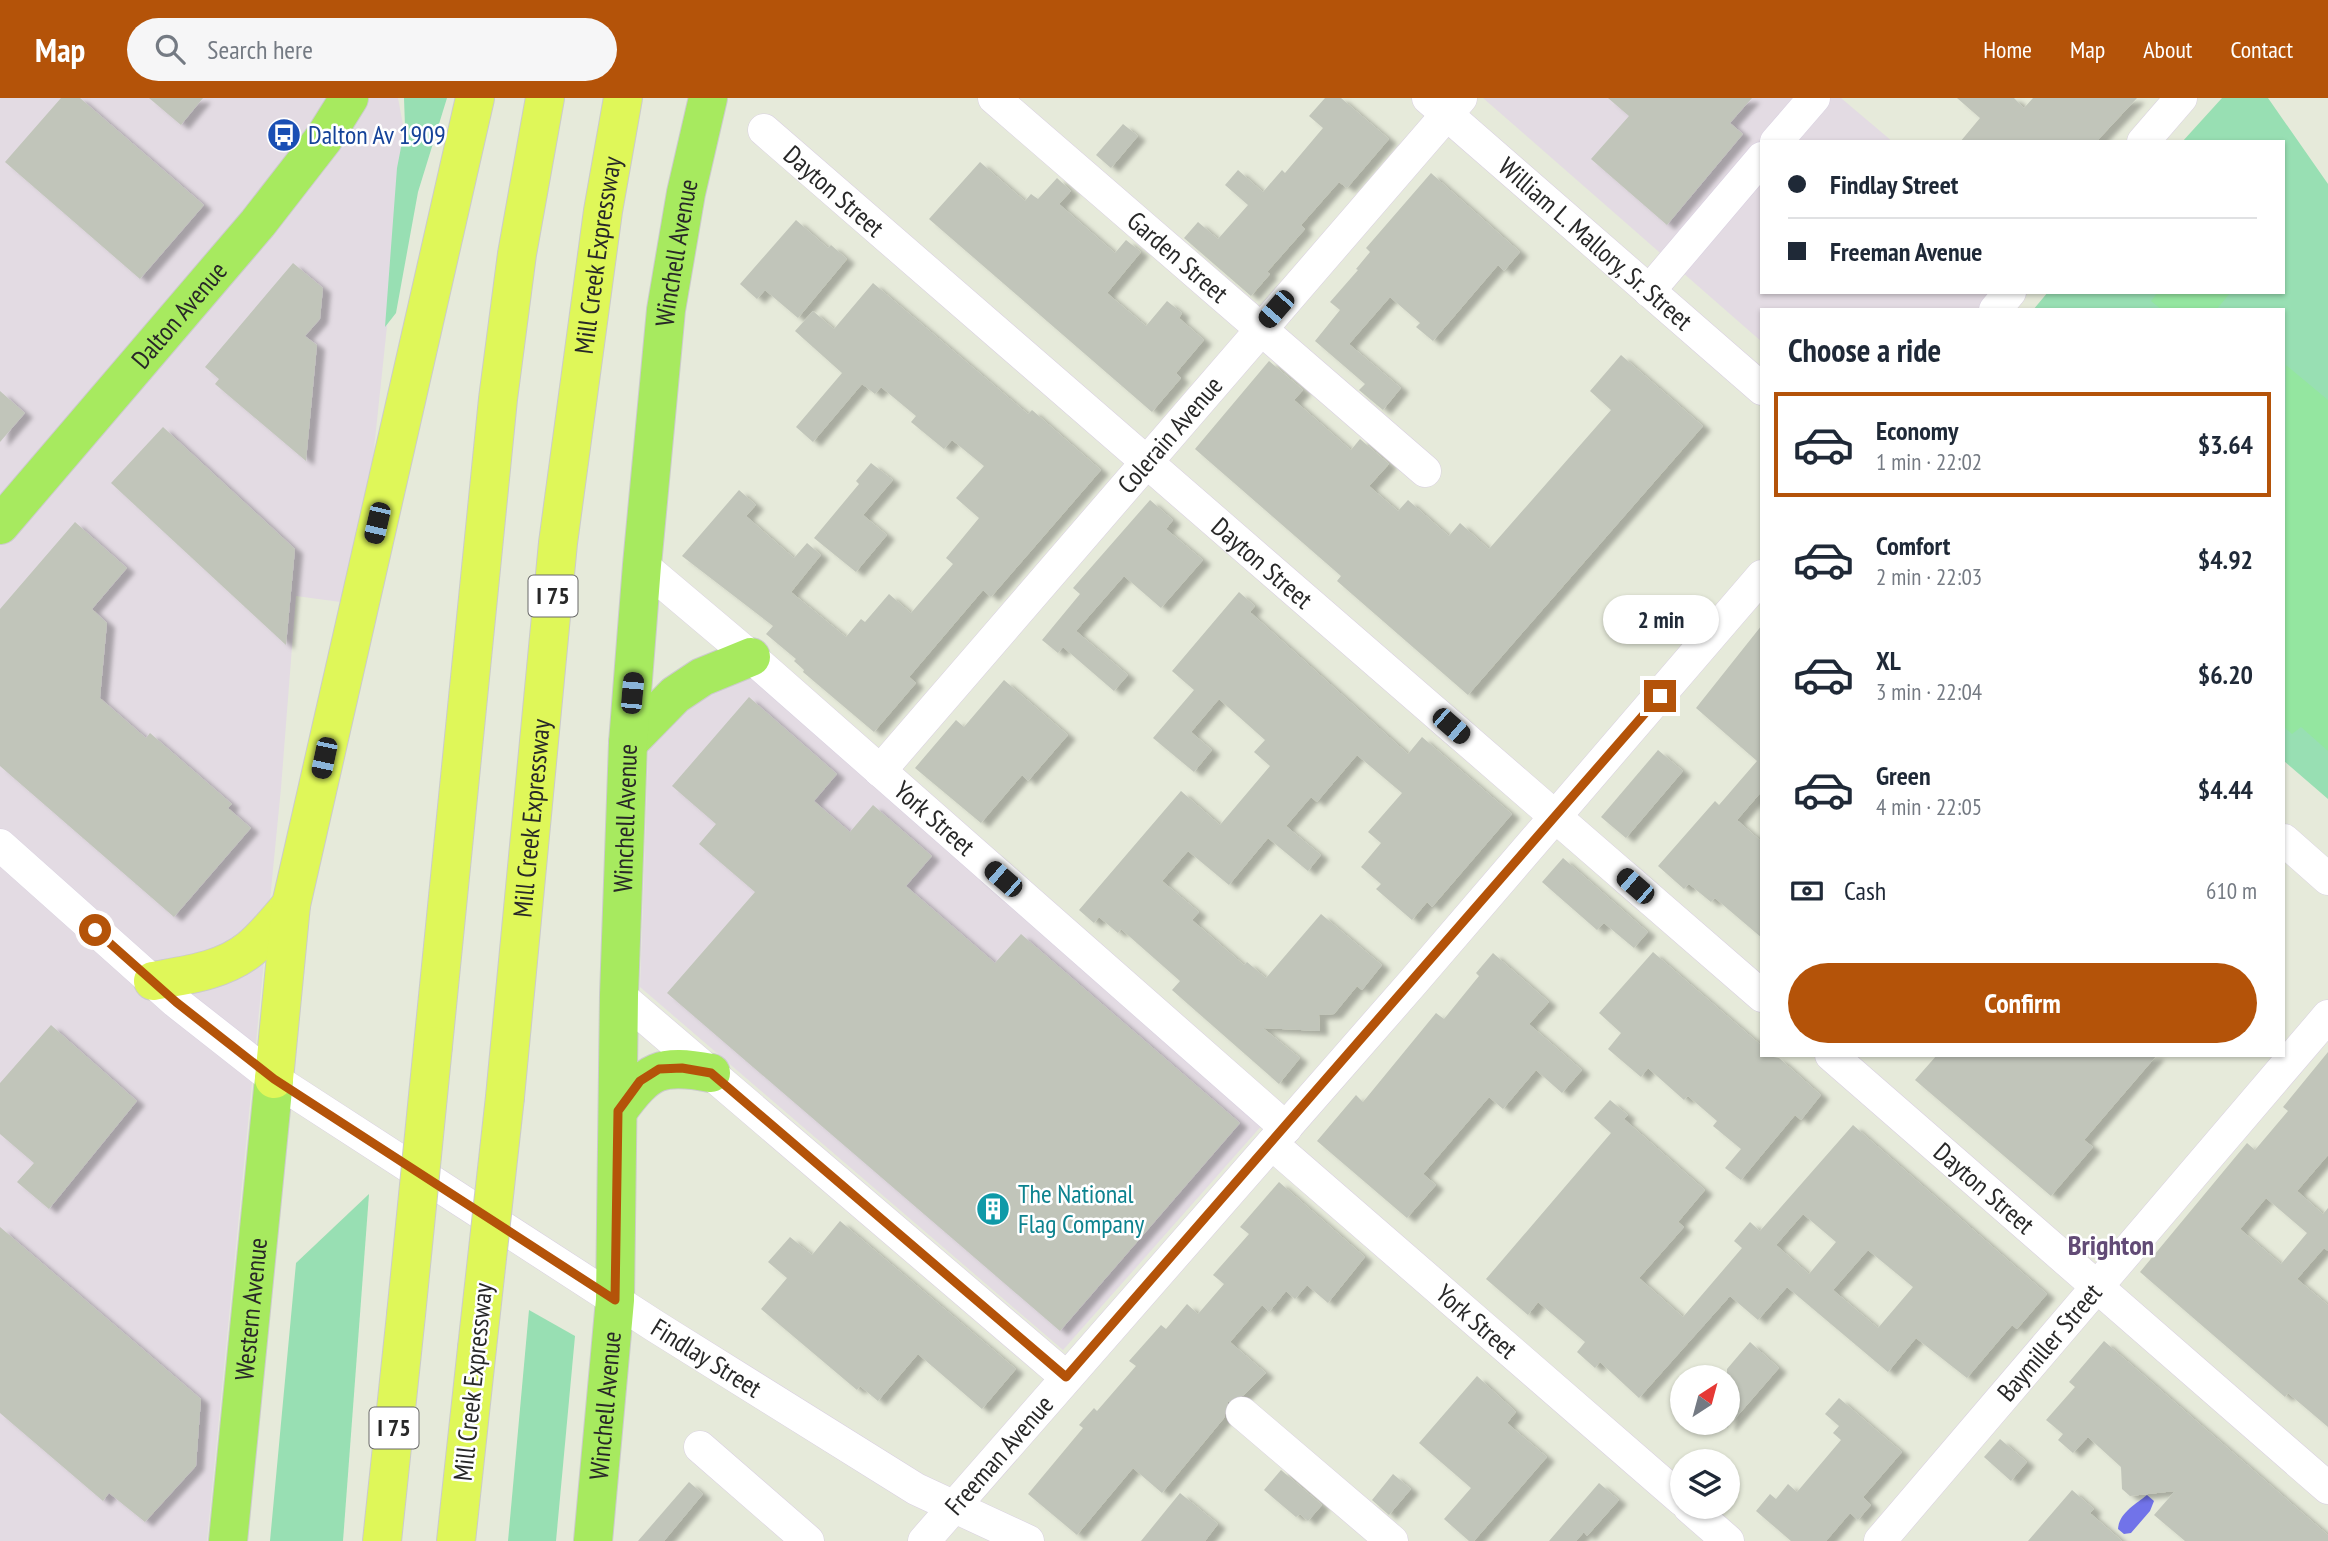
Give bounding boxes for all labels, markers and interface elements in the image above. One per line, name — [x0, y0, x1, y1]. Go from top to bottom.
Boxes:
search box — [127, 18, 617, 81]
text: Map — [35, 28, 85, 71]
icon: search — [151, 30, 189, 68]
text: Search here — [207, 33, 313, 66]
text: Home — [1983, 34, 2032, 65]
text: Map — [2070, 34, 2105, 65]
text: About — [2143, 34, 2192, 65]
text: Contact — [2230, 34, 2293, 65]
bus stop icon: Dalton Av 1909 — [265, 116, 303, 154]
place label: Dalton Av 1909 — [308, 118, 446, 151]
street label: Dayton Street — [777, 138, 891, 244]
street label: William L. Mallory, Sr. Street — [1492, 150, 1700, 337]
street label: Mill Creek Expressway — [567, 154, 628, 356]
text: Findlay Street — [1830, 168, 1958, 201]
street label: Winchell Avenue — [648, 176, 705, 328]
street label: Garden Street — [1121, 204, 1235, 309]
text: Freeman Avenue — [1830, 235, 1982, 268]
street label: Dalton Avenue — [124, 255, 234, 375]
car — [1255, 286, 1298, 332]
text: Choose a ride — [1788, 329, 1941, 371]
street label: Colerain Avenue — [1110, 369, 1229, 500]
icon: car — [1792, 413, 1855, 476]
text: Economy — [1876, 414, 1958, 447]
text: $3.64 — [2198, 428, 2253, 461]
text: 1 min · 22:02 — [1876, 447, 1982, 476]
car — [363, 500, 392, 546]
street label: Dayton Street — [1205, 510, 1320, 615]
icon: car — [1792, 528, 1855, 591]
text: Comfort — [1876, 529, 1950, 562]
text: $4.92 — [2198, 543, 2253, 576]
text: 2 min · 22:03 — [1876, 562, 1982, 591]
road number: I 75 — [528, 575, 578, 616]
callout: 2 min — [1602, 594, 1718, 644]
text: 2 min — [1638, 605, 1684, 634]
icon: car — [1792, 643, 1855, 706]
text: XL — [1876, 644, 1901, 677]
text: $6.20 — [2198, 658, 2253, 691]
car — [620, 671, 645, 715]
text: 3 min · 22:04 — [1876, 677, 1982, 706]
route end — [1644, 680, 1676, 712]
car — [1429, 704, 1474, 748]
street label: Mill Creek Expressway — [505, 717, 557, 919]
car — [310, 735, 339, 781]
street label: Winchell Avenue — [606, 743, 644, 893]
icon: car — [1792, 758, 1855, 821]
text: Green — [1876, 759, 1931, 792]
text: $4.44 — [2198, 773, 2253, 806]
street label: York Street — [887, 774, 982, 863]
text: 4 min · 22:05 — [1876, 792, 1982, 821]
car — [981, 857, 1026, 901]
car — [1613, 864, 1658, 908]
icon: cash — [1788, 872, 1826, 910]
text: Cash — [1844, 874, 1886, 907]
text: 610 m — [2206, 876, 2257, 905]
route start — [79, 914, 111, 946]
button: Confirm — [1788, 963, 2257, 1043]
street label: Dayton Street — [1927, 1135, 2042, 1241]
place label: The National Flag Company — [1018, 1177, 1144, 1240]
building icon: The National Flag Company — [974, 1190, 1012, 1228]
district label: Brighton — [2068, 1226, 2154, 1263]
street label: Western Avenue — [227, 1236, 274, 1382]
street label: York Street — [1429, 1277, 1524, 1366]
street label: Baymiller Street — [1990, 1277, 2108, 1408]
street label: Mill Creek Expressway — [446, 1281, 499, 1483]
street label: Findlay Street — [645, 1311, 768, 1404]
street label: Winchell Avenue — [582, 1330, 628, 1481]
north arrow — [1670, 1365, 1740, 1435]
map controls — [1670, 1365, 1740, 1519]
street label: Freeman Avenue — [937, 1388, 1060, 1522]
road number: I 75 — [370, 1408, 418, 1448]
button: layers — [1670, 1449, 1740, 1519]

